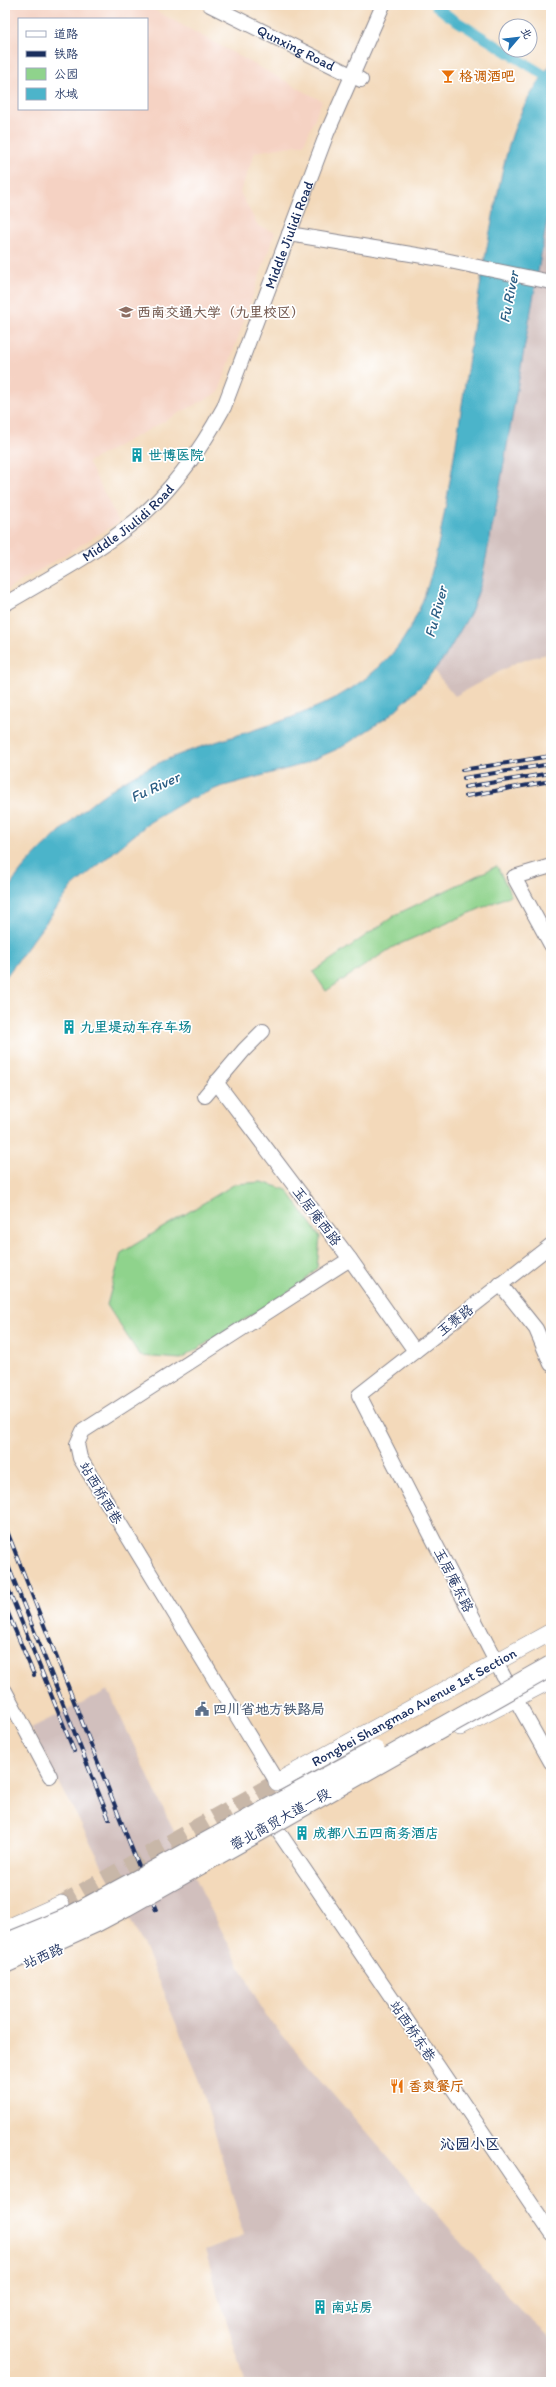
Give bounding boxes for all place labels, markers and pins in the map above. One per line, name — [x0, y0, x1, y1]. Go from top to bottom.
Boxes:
bar icon: 格调酒吧 — [440, 68, 456, 84]
place label: 格调酒吧 — [459, 68, 515, 85]
school or university icon: 西南交通大学（九里校区） — [118, 304, 134, 320]
place label: 西南交通大学（九里校区） — [137, 304, 305, 321]
building icon: 世博医院 — [129, 447, 145, 463]
place label: 世博医院 — [148, 447, 204, 464]
building icon: 九里堤动车存车场 — [61, 1019, 77, 1035]
place label: 九里堤动车存车场 — [80, 1019, 192, 1036]
public building icon: 四川省地方铁路局 — [194, 1701, 210, 1717]
place label: 四川省地方铁路局 — [213, 1701, 325, 1718]
building icon: 成都八五四商务酒店 — [294, 1825, 310, 1841]
place label: 成都八五四商务酒店 — [313, 1825, 439, 1842]
restaurant icon: 香爽餐厅 — [389, 2078, 405, 2094]
place label: 香爽餐厅 — [408, 2078, 464, 2095]
building icon: 南站房 — [312, 2299, 328, 2315]
place label: 南站房 — [331, 2299, 373, 2316]

